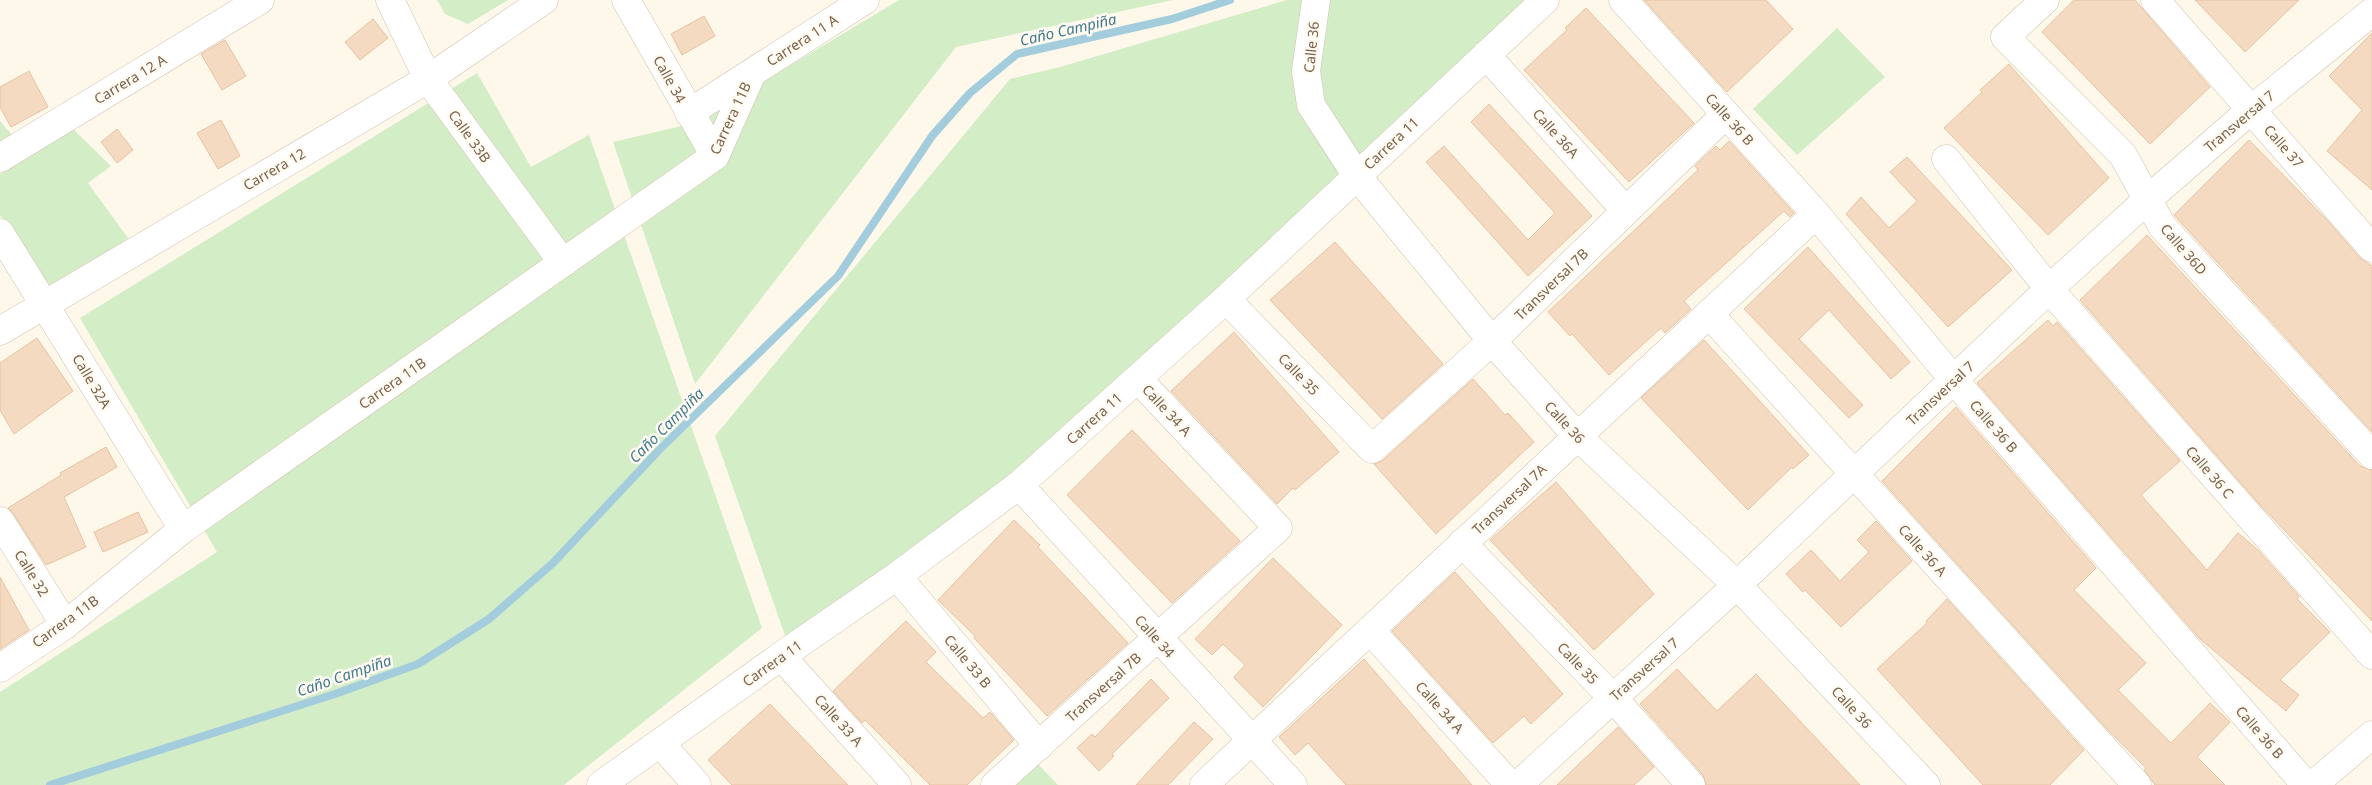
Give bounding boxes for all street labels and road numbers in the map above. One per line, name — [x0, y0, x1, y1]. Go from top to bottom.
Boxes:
street label: Carrera 11 A — [763, 10, 841, 70]
street label: Calle 36 — [1299, 20, 1323, 74]
street label: Carrera 12 A — [90, 50, 170, 108]
street label: Calle 34 — [649, 52, 691, 106]
street label: Carrera 11B — [705, 79, 755, 157]
street label: Transversal 7 — [2200, 86, 2278, 156]
street label: Calle 36 B — [1701, 89, 1759, 149]
street label: Calle 36A — [1529, 104, 1583, 162]
street label: Calle 33B — [445, 106, 495, 166]
street label: Carrera 11 — [1359, 113, 1423, 173]
street label: Calle 37 — [2260, 120, 2308, 172]
street label: Carrera 12 — [239, 144, 309, 194]
street label: Calle 36D — [2157, 219, 2211, 279]
street label: Transversal 7B — [1510, 244, 1592, 324]
street label: Calle 35 — [1274, 349, 1324, 399]
street label: Calle 32A — [68, 350, 116, 412]
street label: Carrera 11B — [355, 353, 429, 413]
street label: Transversal 7 — [1902, 357, 1978, 429]
street label: Calle 34 A — [1138, 380, 1196, 440]
street label: Carrera 11 — [1062, 388, 1126, 448]
street label: Calle 36 B — [1966, 396, 2022, 456]
street label: Calle 36 — [1540, 397, 1590, 447]
street label: Calle 36 C — [2182, 442, 2238, 502]
street label: Transversal 7A — [1468, 460, 1550, 538]
street label: Calle 36 A — [1895, 520, 1952, 580]
street label: Calle 32 — [10, 546, 54, 600]
street label: Carrera 11B — [28, 590, 102, 652]
street label: Calle 34 — [1131, 611, 1179, 661]
street label: Calle 33 B — [940, 630, 996, 692]
street label: Transversal 7 — [1606, 633, 1682, 705]
street label: Carrera 11 — [738, 635, 806, 691]
street label: Calle 35 — [1553, 638, 1603, 688]
street label: Transversal 7B — [1061, 648, 1145, 726]
street label: Calle 34 A — [1412, 677, 1469, 737]
street label: Calle 36 — [1827, 682, 1877, 732]
street label: Calle 33 A — [811, 690, 868, 750]
street label: Calle 36 B — [2232, 702, 2288, 762]

